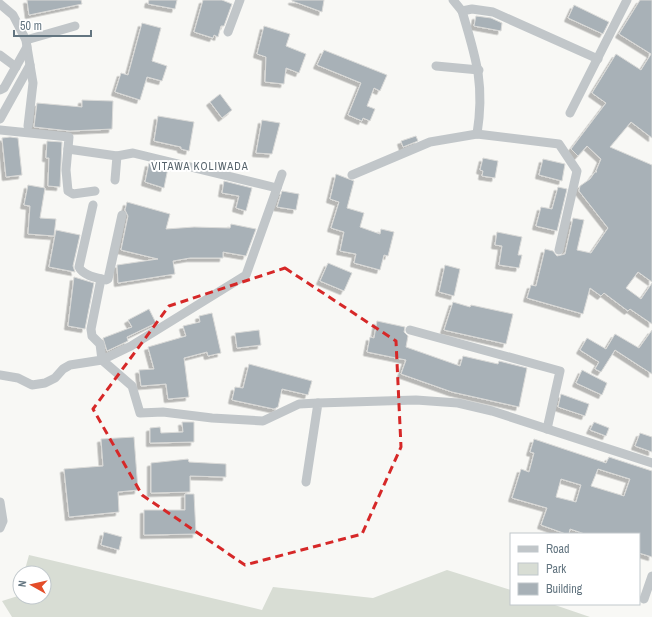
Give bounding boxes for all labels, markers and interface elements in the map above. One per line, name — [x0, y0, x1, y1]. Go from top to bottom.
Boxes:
scale bar — [14, 12, 91, 38]
text: 50 m — [20, 18, 42, 34]
district label: VITAWA KOLIWADA — [151, 159, 249, 173]
legend — [510, 533, 640, 605]
text: Road — [546, 541, 570, 557]
text: Park — [546, 561, 566, 577]
north arrow — [12, 565, 52, 605]
text: N — [15, 579, 29, 588]
text: Building — [546, 581, 583, 597]

